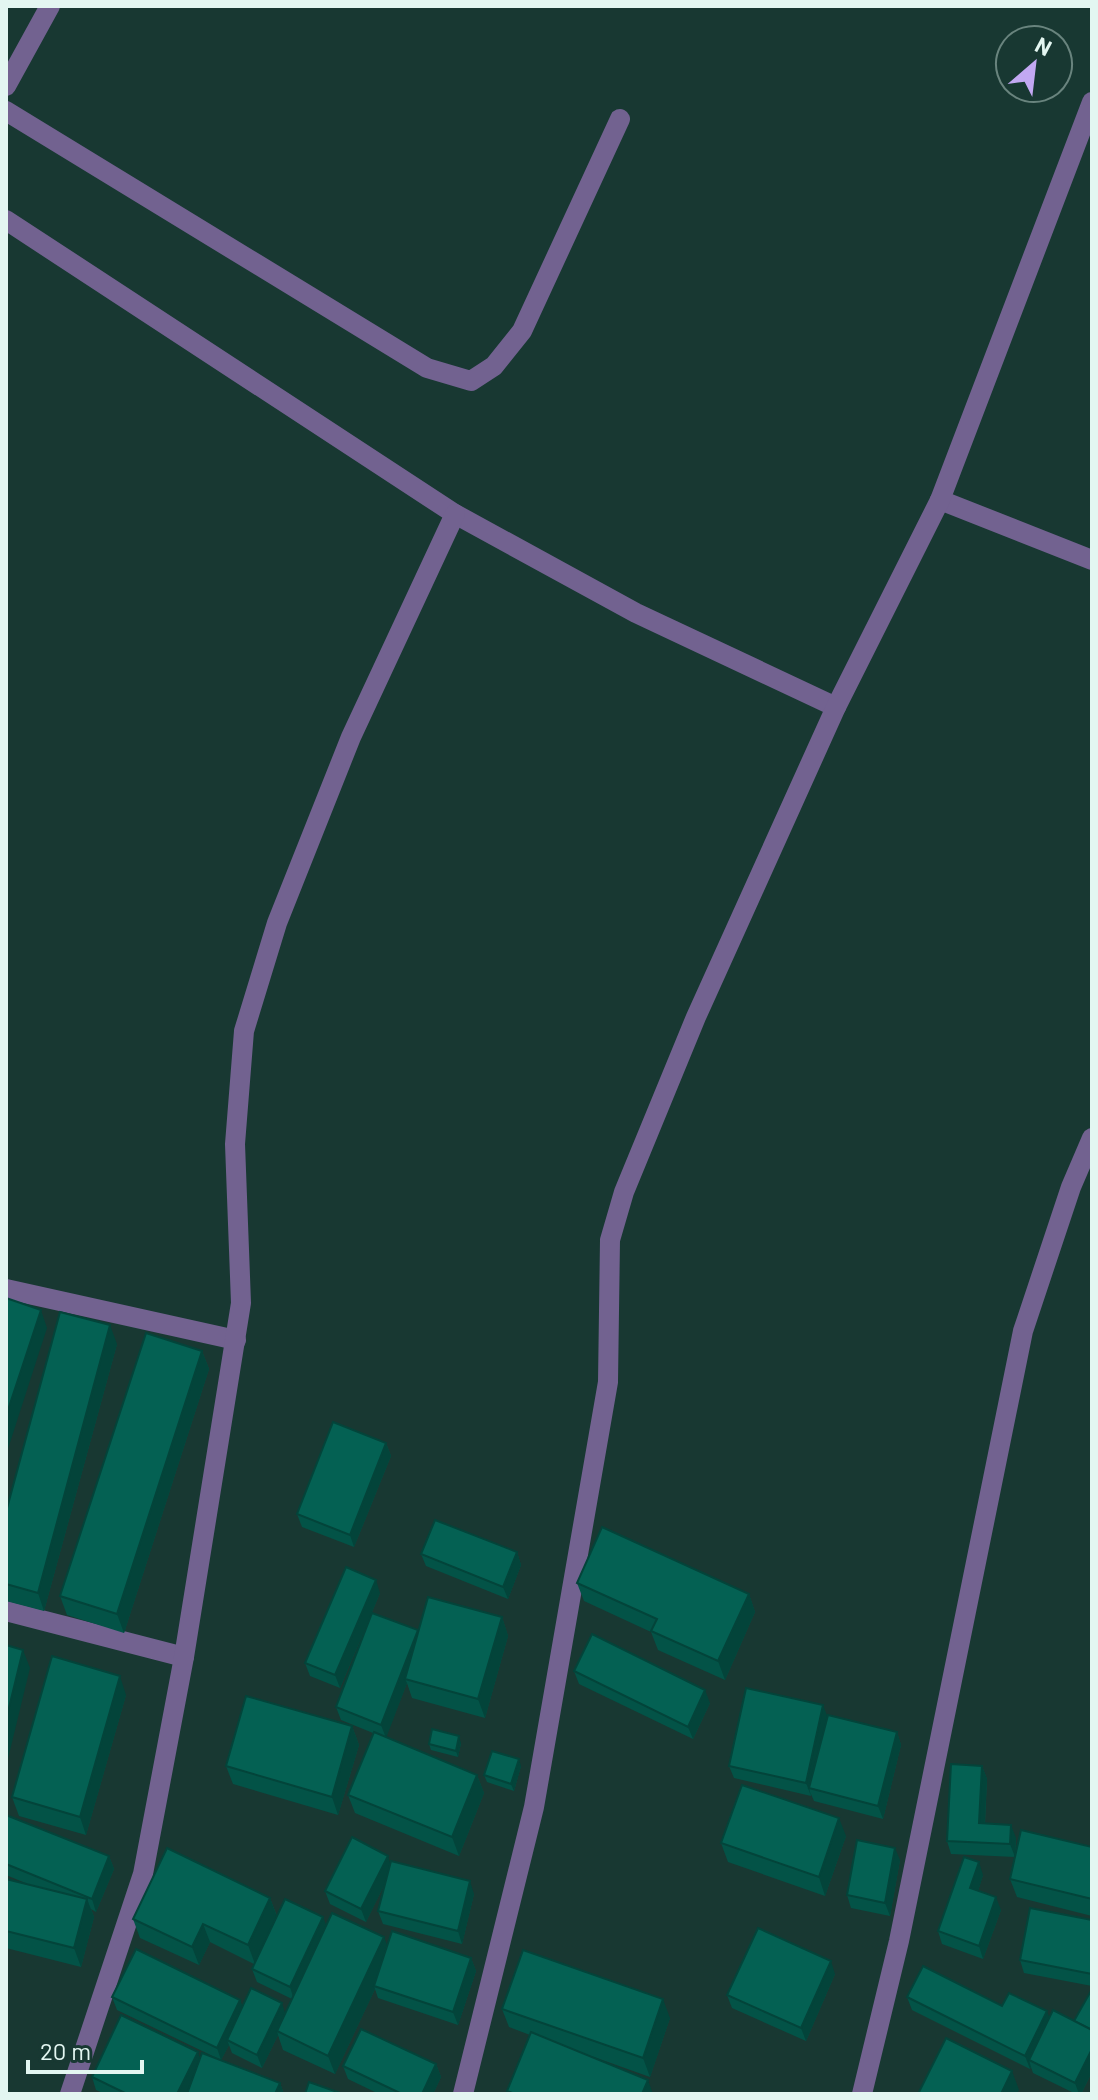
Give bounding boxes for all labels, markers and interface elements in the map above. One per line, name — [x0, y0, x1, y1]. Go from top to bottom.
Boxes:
north arrow — [994, 24, 1074, 104]
text: N — [1031, 31, 1056, 60]
scale bar — [28, 2024, 142, 2074]
text: 20 m — [40, 2036, 91, 2065]

